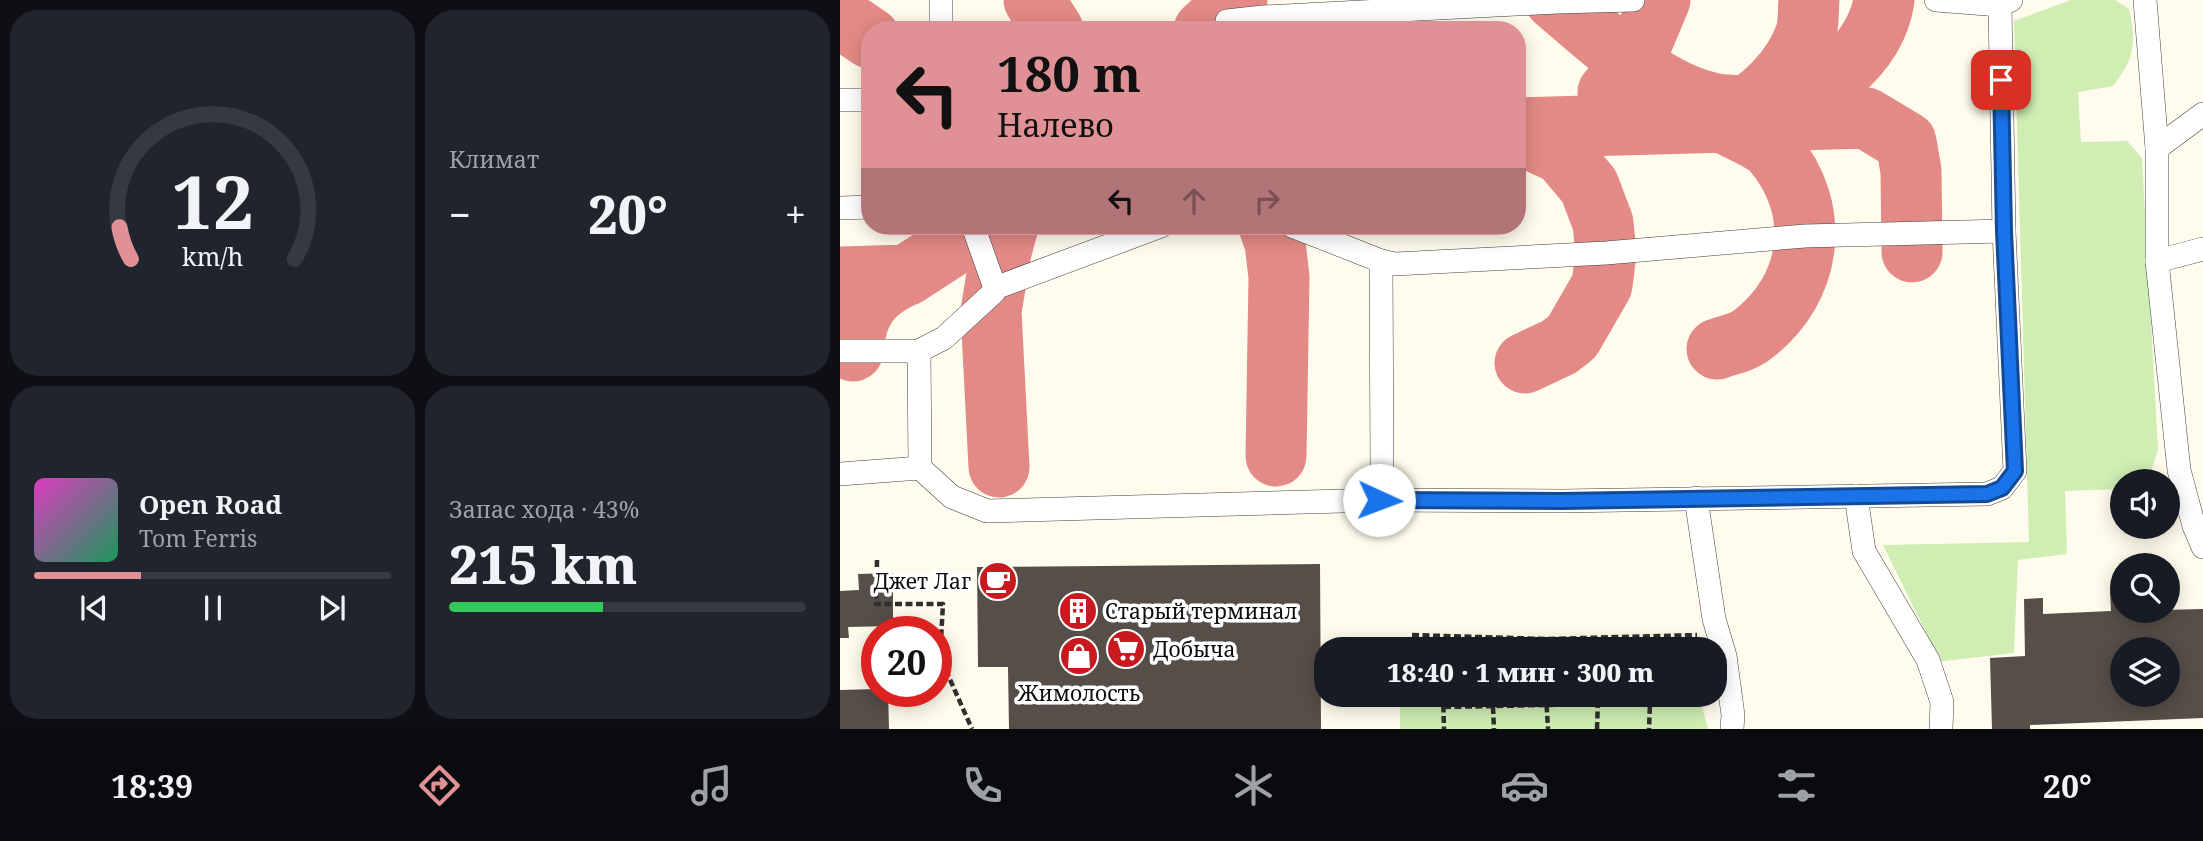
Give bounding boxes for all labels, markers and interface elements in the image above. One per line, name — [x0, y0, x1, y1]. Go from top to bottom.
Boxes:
text: 180 m — [997, 40, 1141, 106]
icon: left — [882, 49, 973, 140]
pin — [1971, 50, 2031, 110]
icon: arrive — [1982, 61, 2020, 99]
text: Налево — [997, 103, 1114, 146]
text: Климат — [449, 143, 539, 175]
text: 12 — [171, 151, 254, 250]
text: 20° — [588, 178, 668, 249]
icon: left — [1102, 182, 1140, 220]
icon: ahead — [1175, 182, 1213, 220]
icon: right — [1248, 182, 1286, 220]
text: − — [449, 188, 471, 240]
text: + — [785, 188, 806, 240]
text: km/h — [182, 239, 243, 273]
position arrow — [1342, 463, 1416, 537]
map controls — [2110, 469, 2180, 707]
button: sound — [2110, 469, 2180, 539]
text: Open Road — [139, 486, 282, 522]
text: Запас хода · 43% — [449, 493, 639, 525]
text: Tom Ferris — [139, 522, 257, 554]
text: 215 km — [449, 528, 637, 599]
button: search — [2110, 553, 2180, 623]
cafe icon: Джет Лаг — [977, 560, 1019, 602]
place label: Джет Лаг — [873, 567, 971, 595]
icon: previous — [75, 589, 113, 627]
icon: pause — [194, 589, 232, 627]
icon: next — [313, 589, 351, 627]
building icon: Старый терминал — [1057, 590, 1099, 632]
place label: Старый терминал — [1105, 597, 1297, 625]
speed limit sign: 20 — [861, 616, 952, 707]
supermarket icon: Добыча — [1105, 628, 1147, 670]
shop icon: Жимолость — [1058, 635, 1100, 677]
place label: Добыча — [1153, 635, 1235, 663]
button: layers — [2110, 637, 2180, 707]
text: 18:40 · 1 мин · 300 m — [1387, 654, 1654, 690]
place label: Жимолость — [1017, 679, 1140, 707]
icon: directions — [415, 761, 464, 810]
icon: music — [687, 761, 736, 810]
icon: phone — [958, 761, 1007, 810]
icon: climate — [1229, 761, 1278, 810]
icon: car — [1500, 761, 1549, 810]
icon: filters — [1772, 761, 1821, 810]
text: 18:39 — [111, 764, 193, 807]
text: 20° — [2043, 764, 2092, 807]

